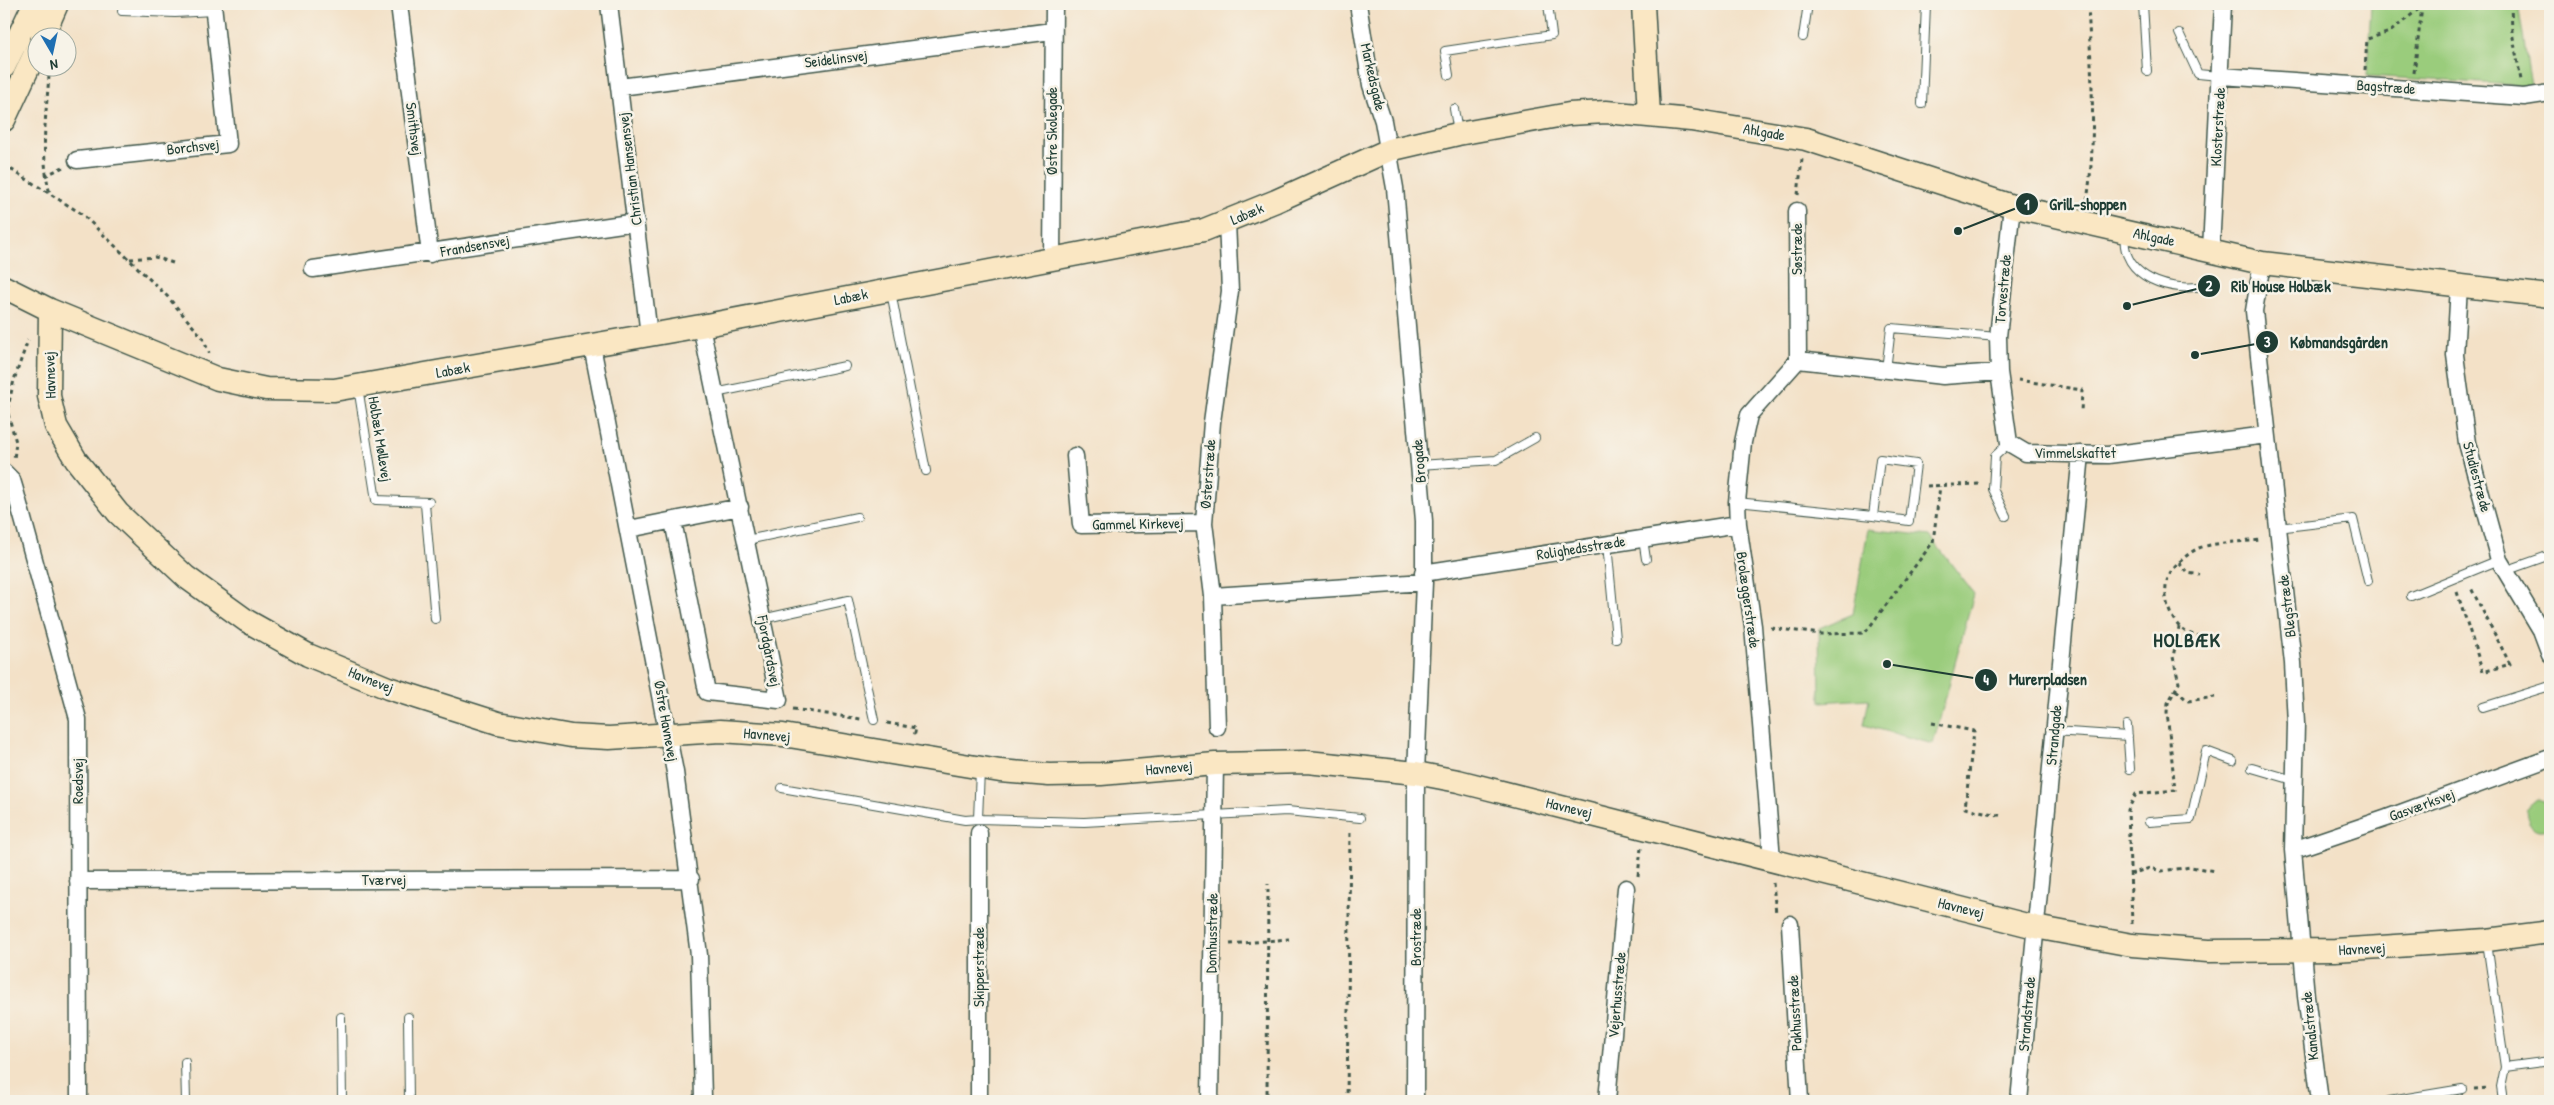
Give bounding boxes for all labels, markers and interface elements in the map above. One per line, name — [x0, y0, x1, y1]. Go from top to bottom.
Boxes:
north arrow — [28, 28, 78, 78]
street label: Markedsgade — [1356, 41, 1391, 113]
street label: Seidelinsvej — [803, 44, 869, 73]
text: N — [48, 55, 59, 75]
street label: Bagstræde — [2356, 74, 2416, 99]
street label: Østre Skolegade — [1041, 87, 1062, 175]
street label: Klosterstræde — [2205, 87, 2230, 167]
street label: Smithsvej — [401, 101, 428, 157]
street label: Christian Hansensvej — [612, 111, 647, 227]
street label: Ahlgade — [1742, 118, 1787, 145]
street label: Borchsvej — [166, 133, 220, 160]
callout: Grill-shoppen — [2014, 189, 2137, 220]
text: Grill-shoppen — [2049, 193, 2127, 216]
text: 1 — [2024, 194, 2030, 215]
street label: Labæk — [1227, 197, 1267, 230]
street label: Ahlgade — [2131, 222, 2177, 251]
street label: Søstræde — [1786, 223, 1807, 275]
street label: Frandsensvej — [438, 229, 511, 262]
street label: Torvestræde — [1989, 253, 2016, 325]
callout: Rib House Holbæk — [2196, 270, 2341, 301]
text: 2 — [2205, 275, 2213, 296]
text: Rib House Holbæk — [2231, 275, 2331, 297]
street label: Labæk — [832, 283, 870, 310]
callout: Købmandsgården — [2255, 327, 2398, 358]
text: 3 — [2264, 331, 2271, 352]
text: Købmandsgården — [2290, 331, 2388, 354]
street label: Havnevej — [38, 351, 61, 399]
street label: Labæk — [434, 356, 472, 383]
street label: Holbæk Møllevej — [363, 395, 398, 483]
street label: Østerstræde — [1195, 438, 1220, 510]
street label: Brogade — [1406, 438, 1431, 484]
street label: Studiestræde — [2458, 439, 2497, 514]
street label: Vimmelskaftet — [2034, 442, 2117, 463]
street label: Gammel Kirkevej — [1092, 512, 1184, 535]
street label: Rolighedsstræde — [1535, 530, 1627, 565]
street label: Brolæggerstræde — [1731, 550, 1766, 650]
street label: Blegstræde — [2272, 573, 2301, 639]
street label: Fjordgårdsvej — [752, 612, 787, 688]
district label: HOLBÆK — [2153, 626, 2221, 653]
street label: Havnevej — [345, 661, 397, 698]
callout: Murerpladsen — [1974, 664, 2097, 695]
text: Murerpladsen — [2009, 668, 2087, 691]
text: 4 — [1983, 669, 1989, 690]
street label: Østre Havnevej — [649, 679, 684, 763]
street label: Strandgade — [2040, 704, 2067, 766]
street label: Havnevej — [743, 722, 791, 747]
street label: Havnevej — [1145, 755, 1193, 780]
street label: Roedsvej — [67, 758, 88, 804]
street label: Gasværksvej — [2386, 783, 2458, 826]
street label: Havnevej — [1544, 792, 1595, 823]
street label: Tværvej — [362, 869, 406, 890]
street label: Havnevej — [1936, 892, 1987, 923]
street label: Domhusstræde — [1200, 893, 1223, 973]
street label: Brostræde — [1405, 908, 1426, 966]
street label: Skipperstræde — [968, 927, 989, 1007]
street label: Havnevej — [2338, 937, 2386, 960]
street label: Vejerhusstræde — [1602, 951, 1631, 1039]
street label: Pakhusstræde — [1782, 974, 1807, 1052]
street label: Strandstræde — [2013, 976, 2040, 1052]
street label: Kanalstræde — [2295, 991, 2324, 1062]

